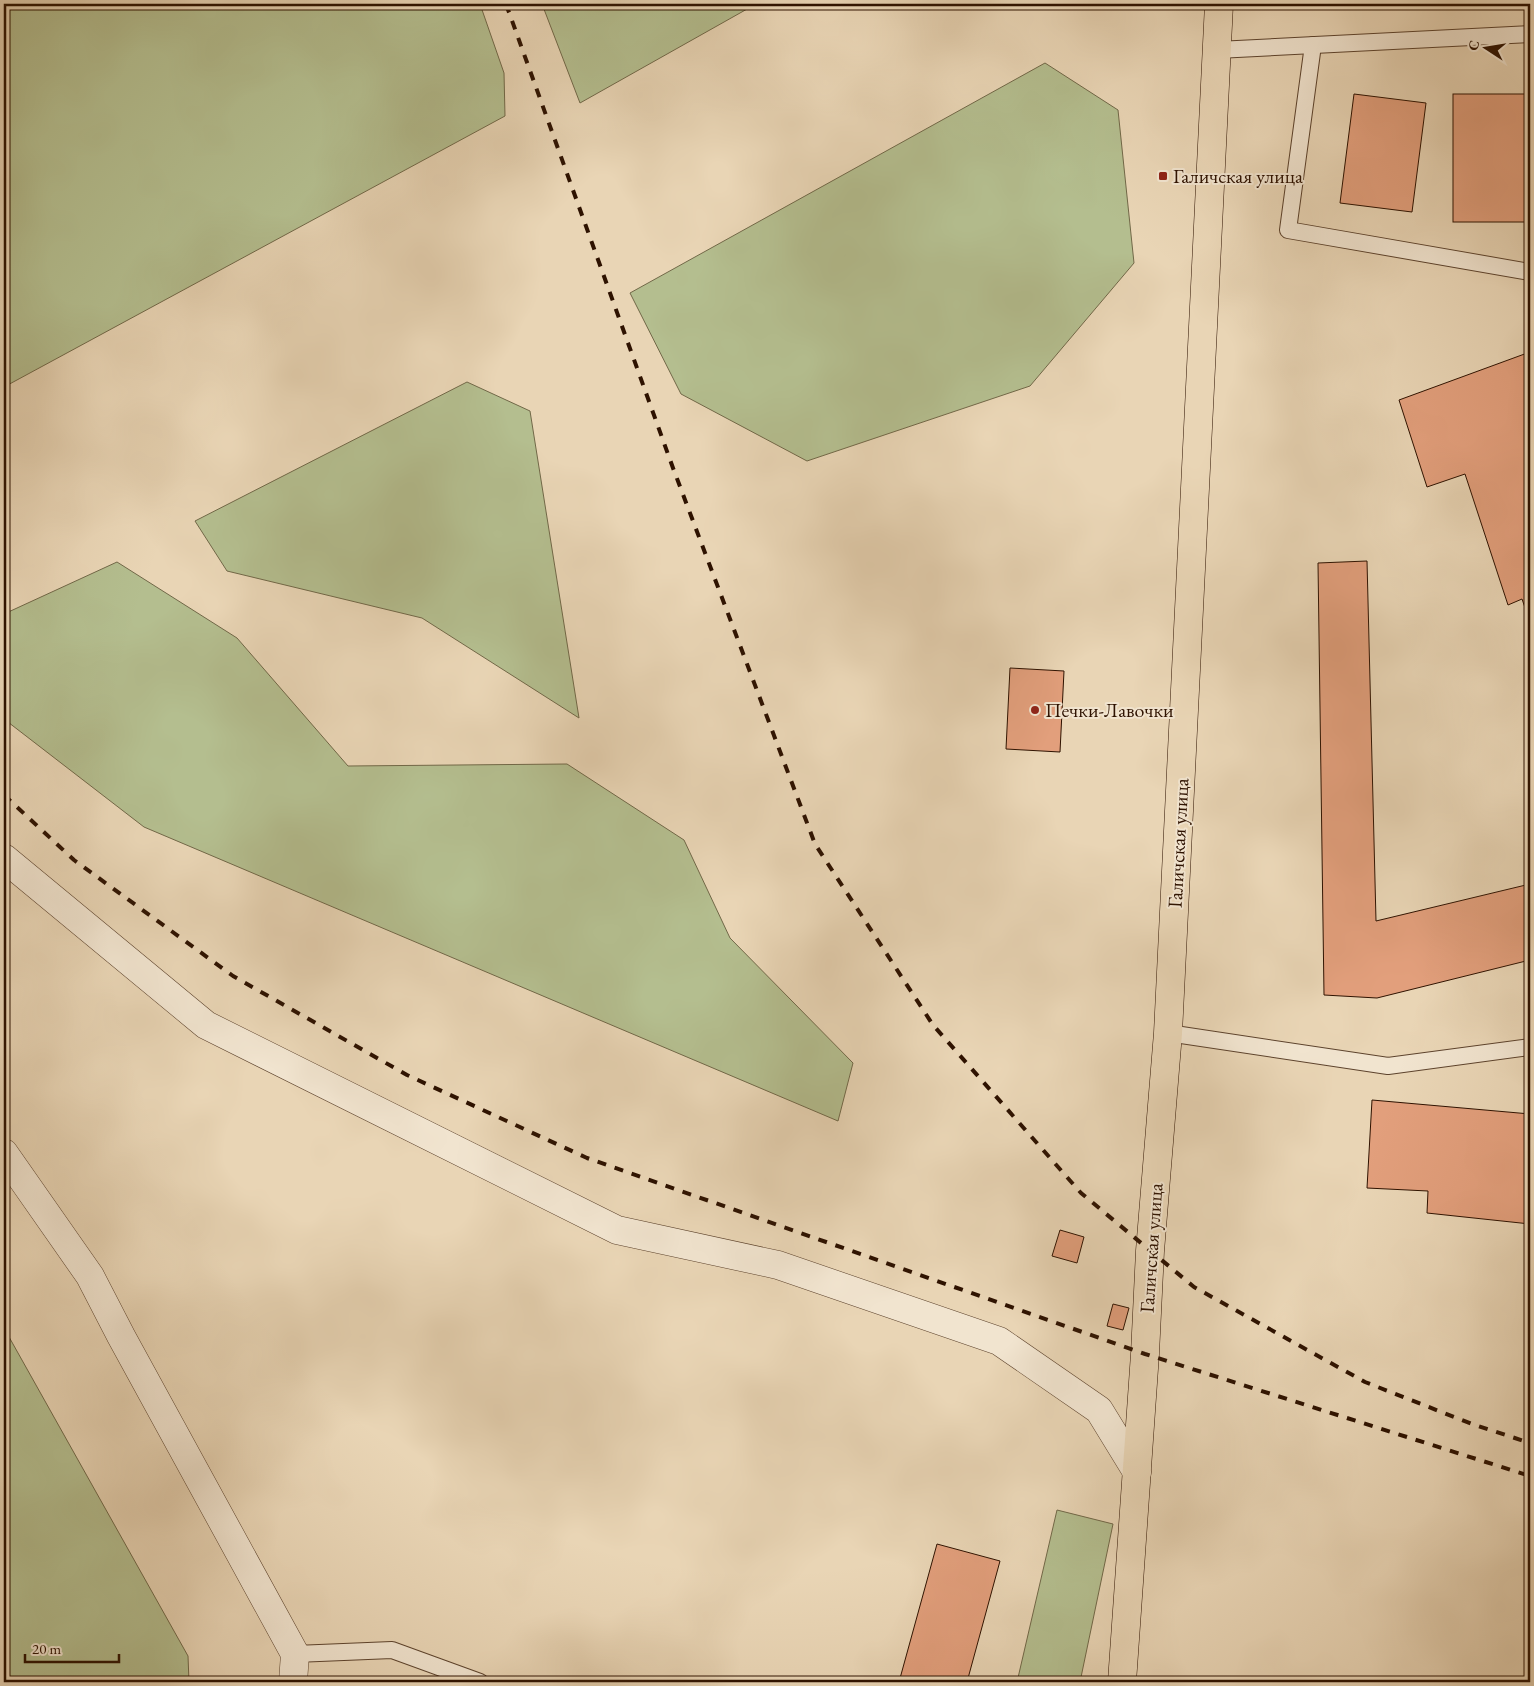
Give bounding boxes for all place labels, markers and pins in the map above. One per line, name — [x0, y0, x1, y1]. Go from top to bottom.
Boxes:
place label: Галичская улица — [1173, 163, 1303, 189]
marker: Галичская улица — [1157, 170, 1169, 182]
place label: Печки-Лавочки — [1045, 697, 1174, 723]
marker: Печки-Лавочки — [1029, 704, 1041, 716]

